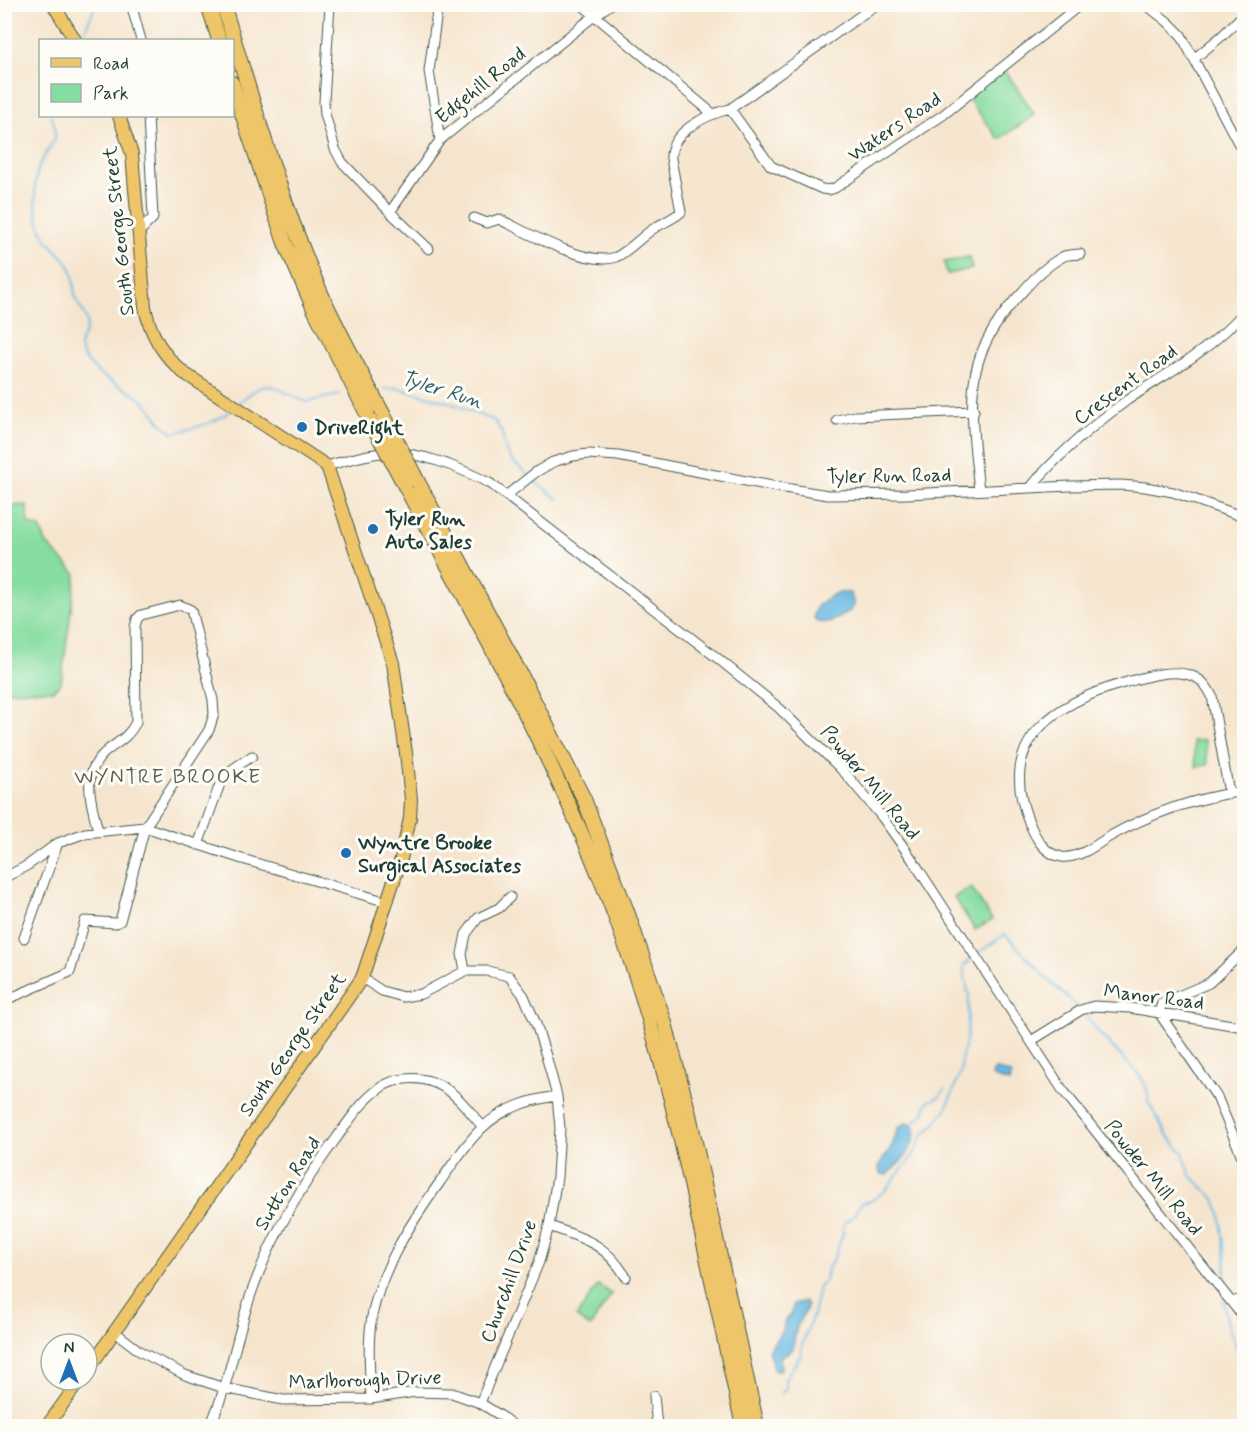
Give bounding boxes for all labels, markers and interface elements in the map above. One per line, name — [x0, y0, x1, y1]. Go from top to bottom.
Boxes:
legend — [39, 39, 234, 117]
street label: Edgehill Road — [430, 41, 533, 133]
text: Road — [93, 52, 129, 76]
text: Park — [93, 82, 129, 106]
street label: Waters Road — [843, 86, 947, 169]
street label: South George Street — [97, 144, 143, 317]
street label: Crescent Road — [1069, 338, 1183, 432]
water label: Tyler Run — [397, 364, 486, 416]
place label: DriveRight — [314, 415, 405, 444]
marker: DriveRight — [295, 420, 309, 434]
street label: Tyler Run Road — [826, 462, 952, 491]
place label: Tyler Run Auto Sales — [385, 506, 472, 556]
marker: Tyler Run Auto Sales — [366, 522, 380, 536]
street label: Powder Mill Road — [814, 720, 926, 846]
district label: WYNTRE BROOKE — [74, 763, 262, 791]
place label: Wyntre Brooke Surgical Associates — [357, 830, 521, 882]
marker: Wyntre Brooke Surgical Associates — [339, 846, 353, 860]
street label: South George Street — [233, 967, 354, 1123]
street label: Manor Road — [1102, 978, 1206, 1017]
street label: Powder Mill Road — [1098, 1114, 1208, 1242]
street label: Sutton Road — [249, 1132, 328, 1236]
street label: Churchill Drive — [475, 1216, 544, 1347]
north arrow — [39, 1332, 99, 1392]
text: N — [64, 1338, 74, 1359]
street label: Marlborough Drive — [288, 1364, 442, 1397]

